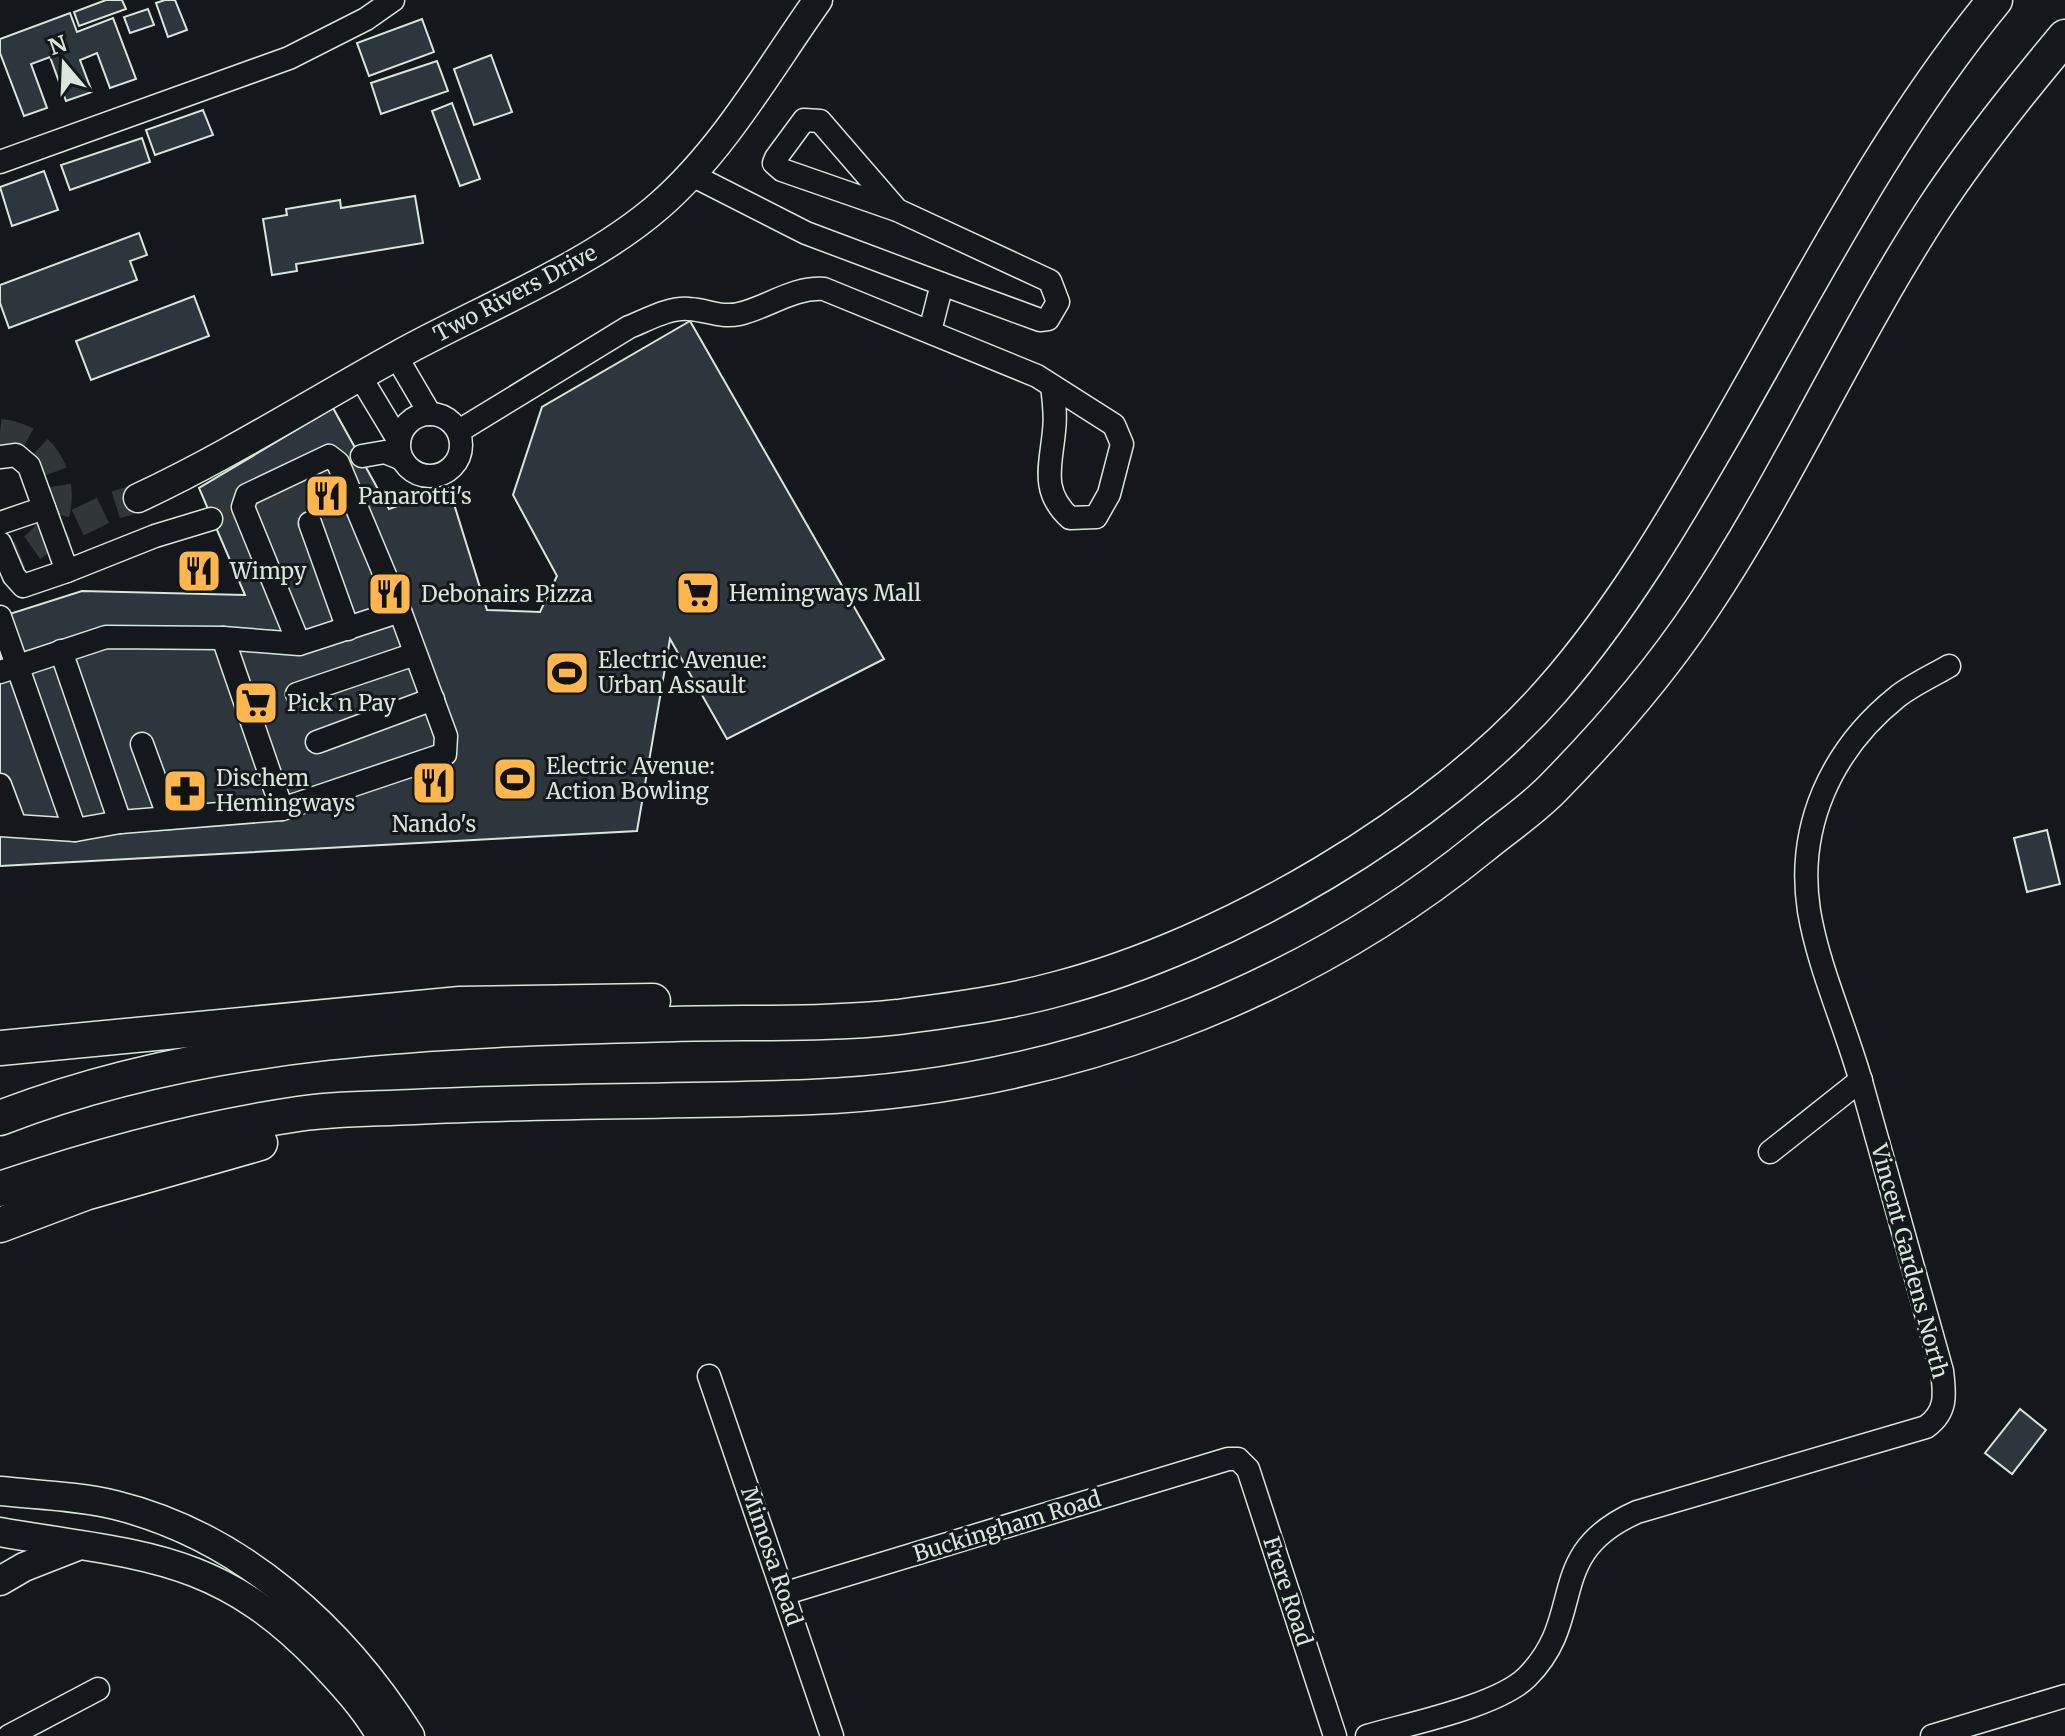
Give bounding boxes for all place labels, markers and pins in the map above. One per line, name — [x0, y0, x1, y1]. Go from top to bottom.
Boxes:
restaurant icon: Panarotti's — [303, 472, 351, 520]
place label: Panarotti's — [358, 482, 472, 510]
restaurant icon: Wimpy — [175, 547, 223, 595]
place label: Wimpy — [229, 557, 307, 585]
supermarket icon: Hemingways Mall — [674, 569, 722, 617]
restaurant icon: Debonairs Pizza — [366, 570, 414, 618]
place label: Hemingways Mall — [729, 579, 921, 607]
place label: Debonairs Pizza — [421, 580, 593, 608]
place label: Electric Avenue: Urban Assault — [598, 646, 767, 699]
sports icon: Electric Avenue: Urban Assault — [543, 649, 591, 697]
supermarket icon: Pick n Pay — [232, 679, 280, 727]
place label: Pick n Pay — [287, 689, 396, 717]
place label: Electric Avenue: Action Bowling — [545, 752, 715, 805]
sports icon: Electric Avenue: Action Bowling — [491, 755, 539, 803]
restaurant icon: Nando's — [410, 759, 458, 807]
place label: Dischem Hemingways — [216, 764, 355, 817]
pharmacy icon: Dischem Hemingways — [161, 767, 209, 815]
place label: Nando's — [392, 810, 476, 838]

